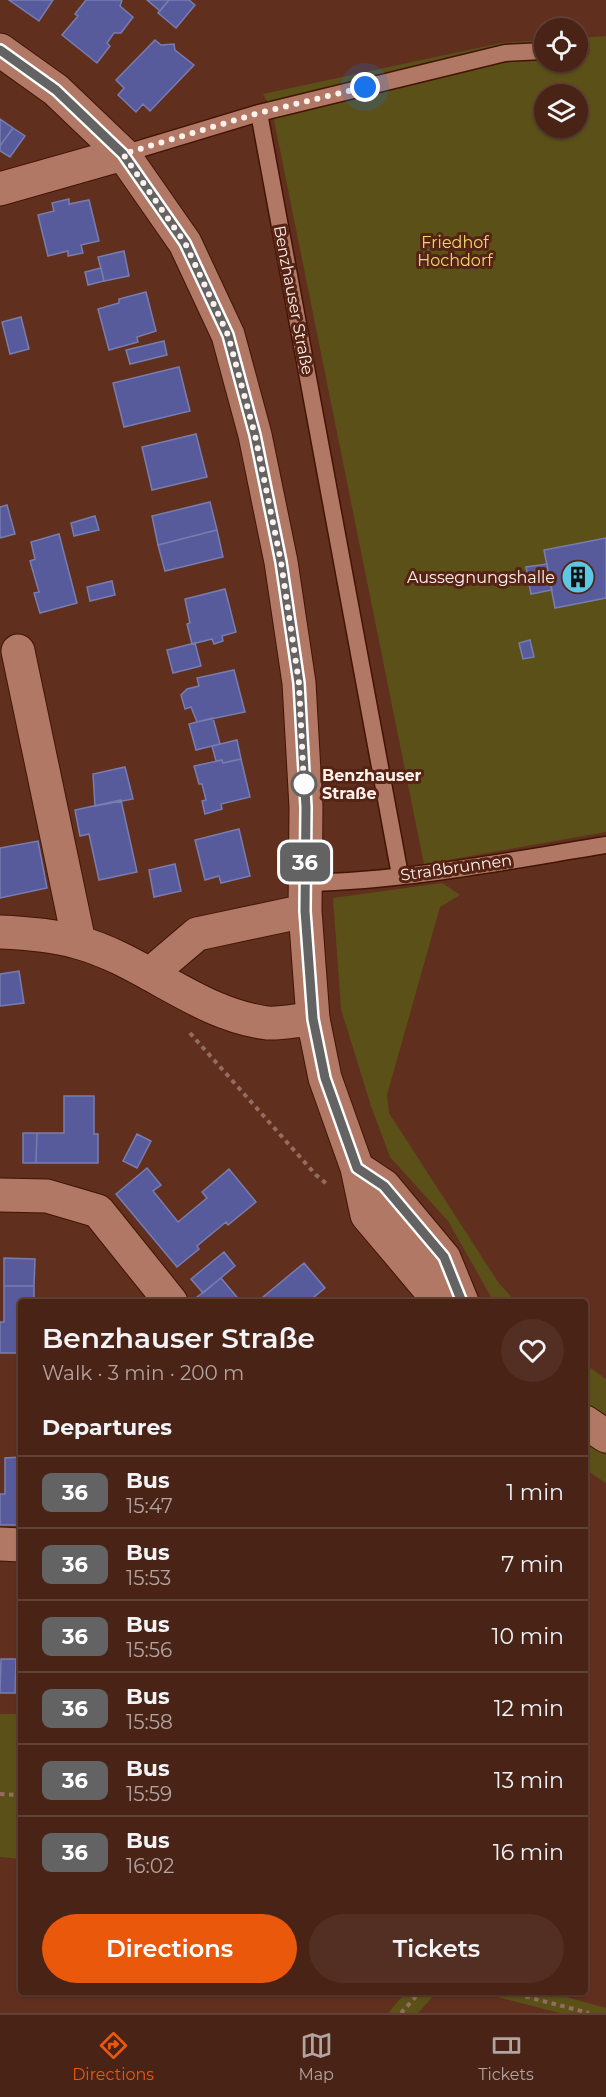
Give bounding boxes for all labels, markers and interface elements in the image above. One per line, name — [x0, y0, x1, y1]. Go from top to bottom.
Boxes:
map controls — [534, 18, 588, 138]
button: locate — [534, 18, 588, 72]
your location — [350, 72, 380, 102]
button: layers — [534, 84, 588, 138]
street label: Benzhauser Straße — [270, 224, 317, 376]
park label: Friedhof Hochdorf — [417, 233, 493, 270]
building icon: Aussegnungshalle — [560, 559, 596, 595]
place label: Aussegnungshalle — [407, 568, 555, 587]
place label: Benzhauser Straße — [322, 766, 422, 803]
marker: Benzhauser Straße — [291, 771, 317, 797]
line badge: 36 — [278, 842, 332, 882]
text: 36 — [292, 850, 318, 875]
street label: Straßbrunnen — [399, 850, 513, 885]
button: heart — [501, 1319, 564, 1382]
text: Benzhauser Straße — [42, 1321, 315, 1355]
text: Walk · 3 min · 200 m — [42, 1361, 244, 1385]
text: Departures — [42, 1414, 172, 1441]
text: Bus — [126, 1467, 170, 1494]
text: 1 min — [506, 1479, 564, 1506]
text: 36 — [62, 1480, 88, 1505]
text: 15:47 — [126, 1494, 173, 1518]
text: Bus — [126, 1539, 170, 1566]
text: 7 min — [501, 1551, 564, 1578]
text: 36 — [62, 1552, 88, 1577]
text: 15:53 — [126, 1566, 171, 1590]
text: Bus — [126, 1611, 170, 1638]
text: 10 min — [492, 1623, 564, 1650]
text: 36 — [62, 1624, 88, 1649]
text: 15:56 — [126, 1638, 172, 1662]
text: Bus — [126, 1683, 170, 1710]
text: 12 min — [494, 1695, 564, 1722]
text: 36 — [62, 1696, 88, 1721]
text: 15:58 — [126, 1710, 173, 1734]
text: Bus — [126, 1755, 170, 1782]
text: 13 min — [494, 1767, 564, 1794]
text: 36 — [62, 1768, 88, 1793]
text: 15:59 — [126, 1782, 172, 1806]
text: Bus — [126, 1827, 170, 1854]
text: 16 min — [493, 1839, 564, 1866]
text: 36 — [62, 1840, 88, 1865]
text: 16:02 — [126, 1854, 174, 1878]
button: Directions — [42, 1914, 297, 1983]
button: Tickets — [309, 1914, 564, 1983]
tab: Directions — [72, 2029, 154, 2084]
tab: Map — [298, 2029, 334, 2084]
tab: Tickets — [478, 2029, 534, 2084]

